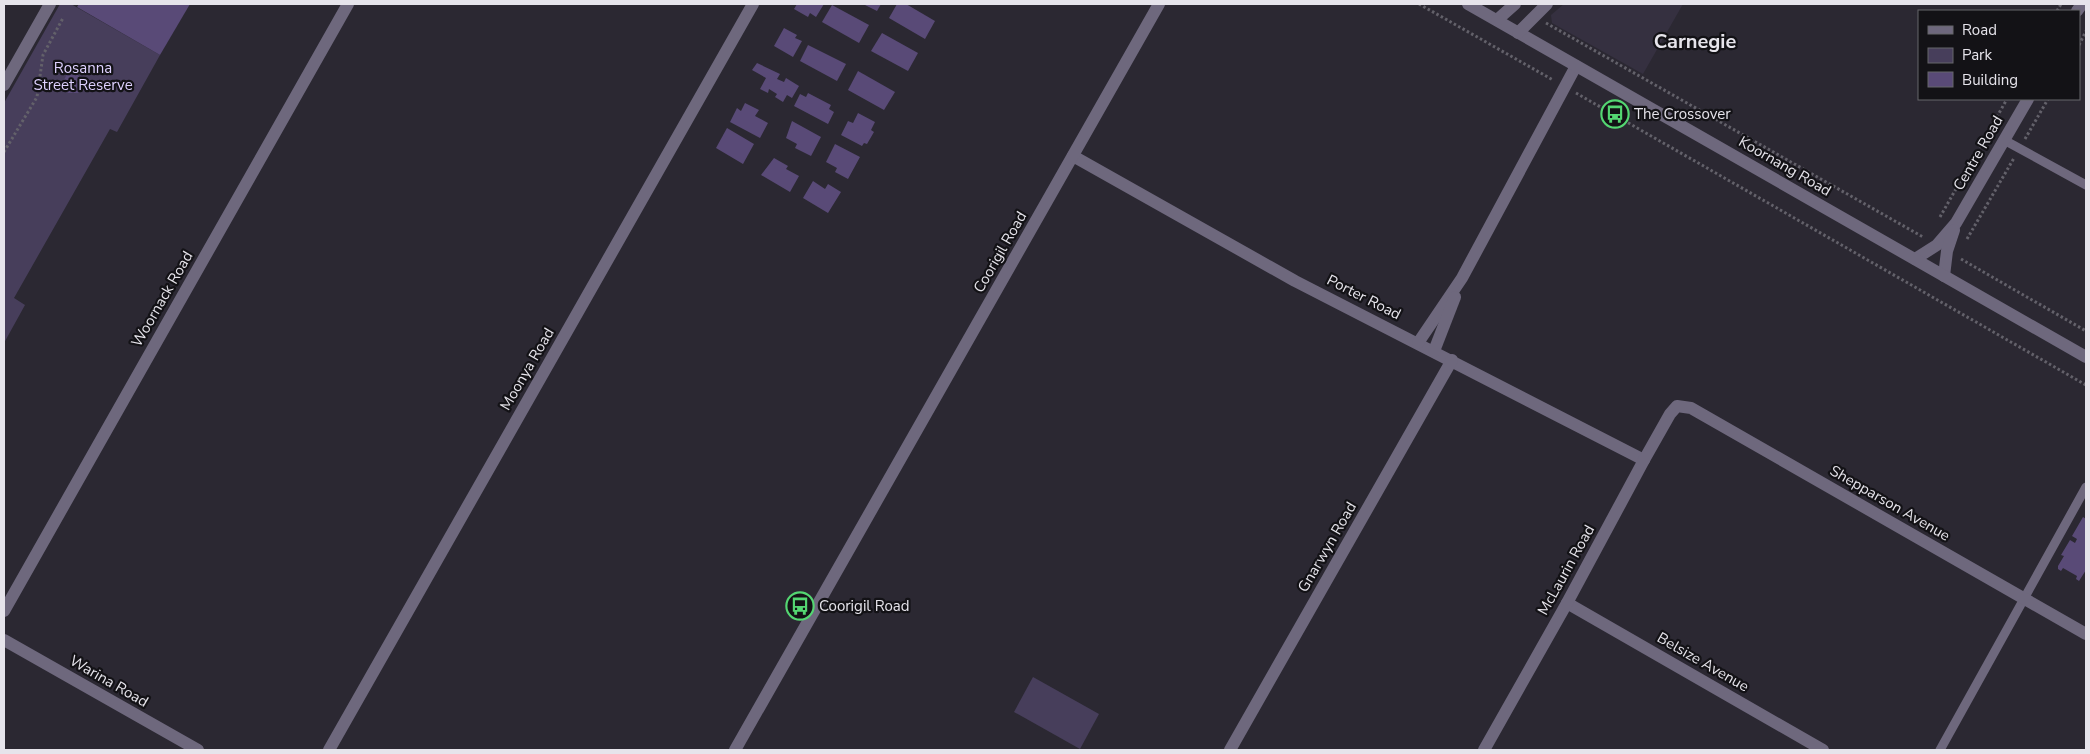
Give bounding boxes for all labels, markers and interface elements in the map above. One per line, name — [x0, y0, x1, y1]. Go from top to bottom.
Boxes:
legend — [1918, 10, 2080, 100]
text: Road — [1962, 20, 1997, 40]
district label: Carnegie — [1654, 28, 1736, 55]
text: Park — [1962, 45, 1992, 65]
park label: Rosanna Street Reserve — [33, 58, 133, 95]
text: Building — [1962, 70, 2018, 90]
bus stop icon: The Crossover — [1600, 99, 1630, 129]
place label: The Crossover — [1634, 104, 1731, 124]
street label: Centre Road — [1949, 112, 2007, 194]
street label: Koornang Road — [1735, 131, 1835, 201]
street label: Coorigil Road — [969, 208, 1031, 296]
street label: Woornack Road — [126, 248, 198, 350]
street label: Porter Road — [1324, 270, 1404, 324]
street label: Moonya Road — [495, 324, 559, 414]
street label: Shepparson Avenue — [1826, 460, 1954, 546]
street label: Gnarwyn Road — [1293, 498, 1361, 596]
street label: McLaurin Road — [1533, 521, 1599, 619]
bus stop icon: Coorigil Road — [785, 591, 815, 621]
place label: Coorigil Road — [819, 596, 910, 616]
street label: Belsize Avenue — [1653, 628, 1753, 696]
street label: Warina Road — [66, 650, 152, 712]

